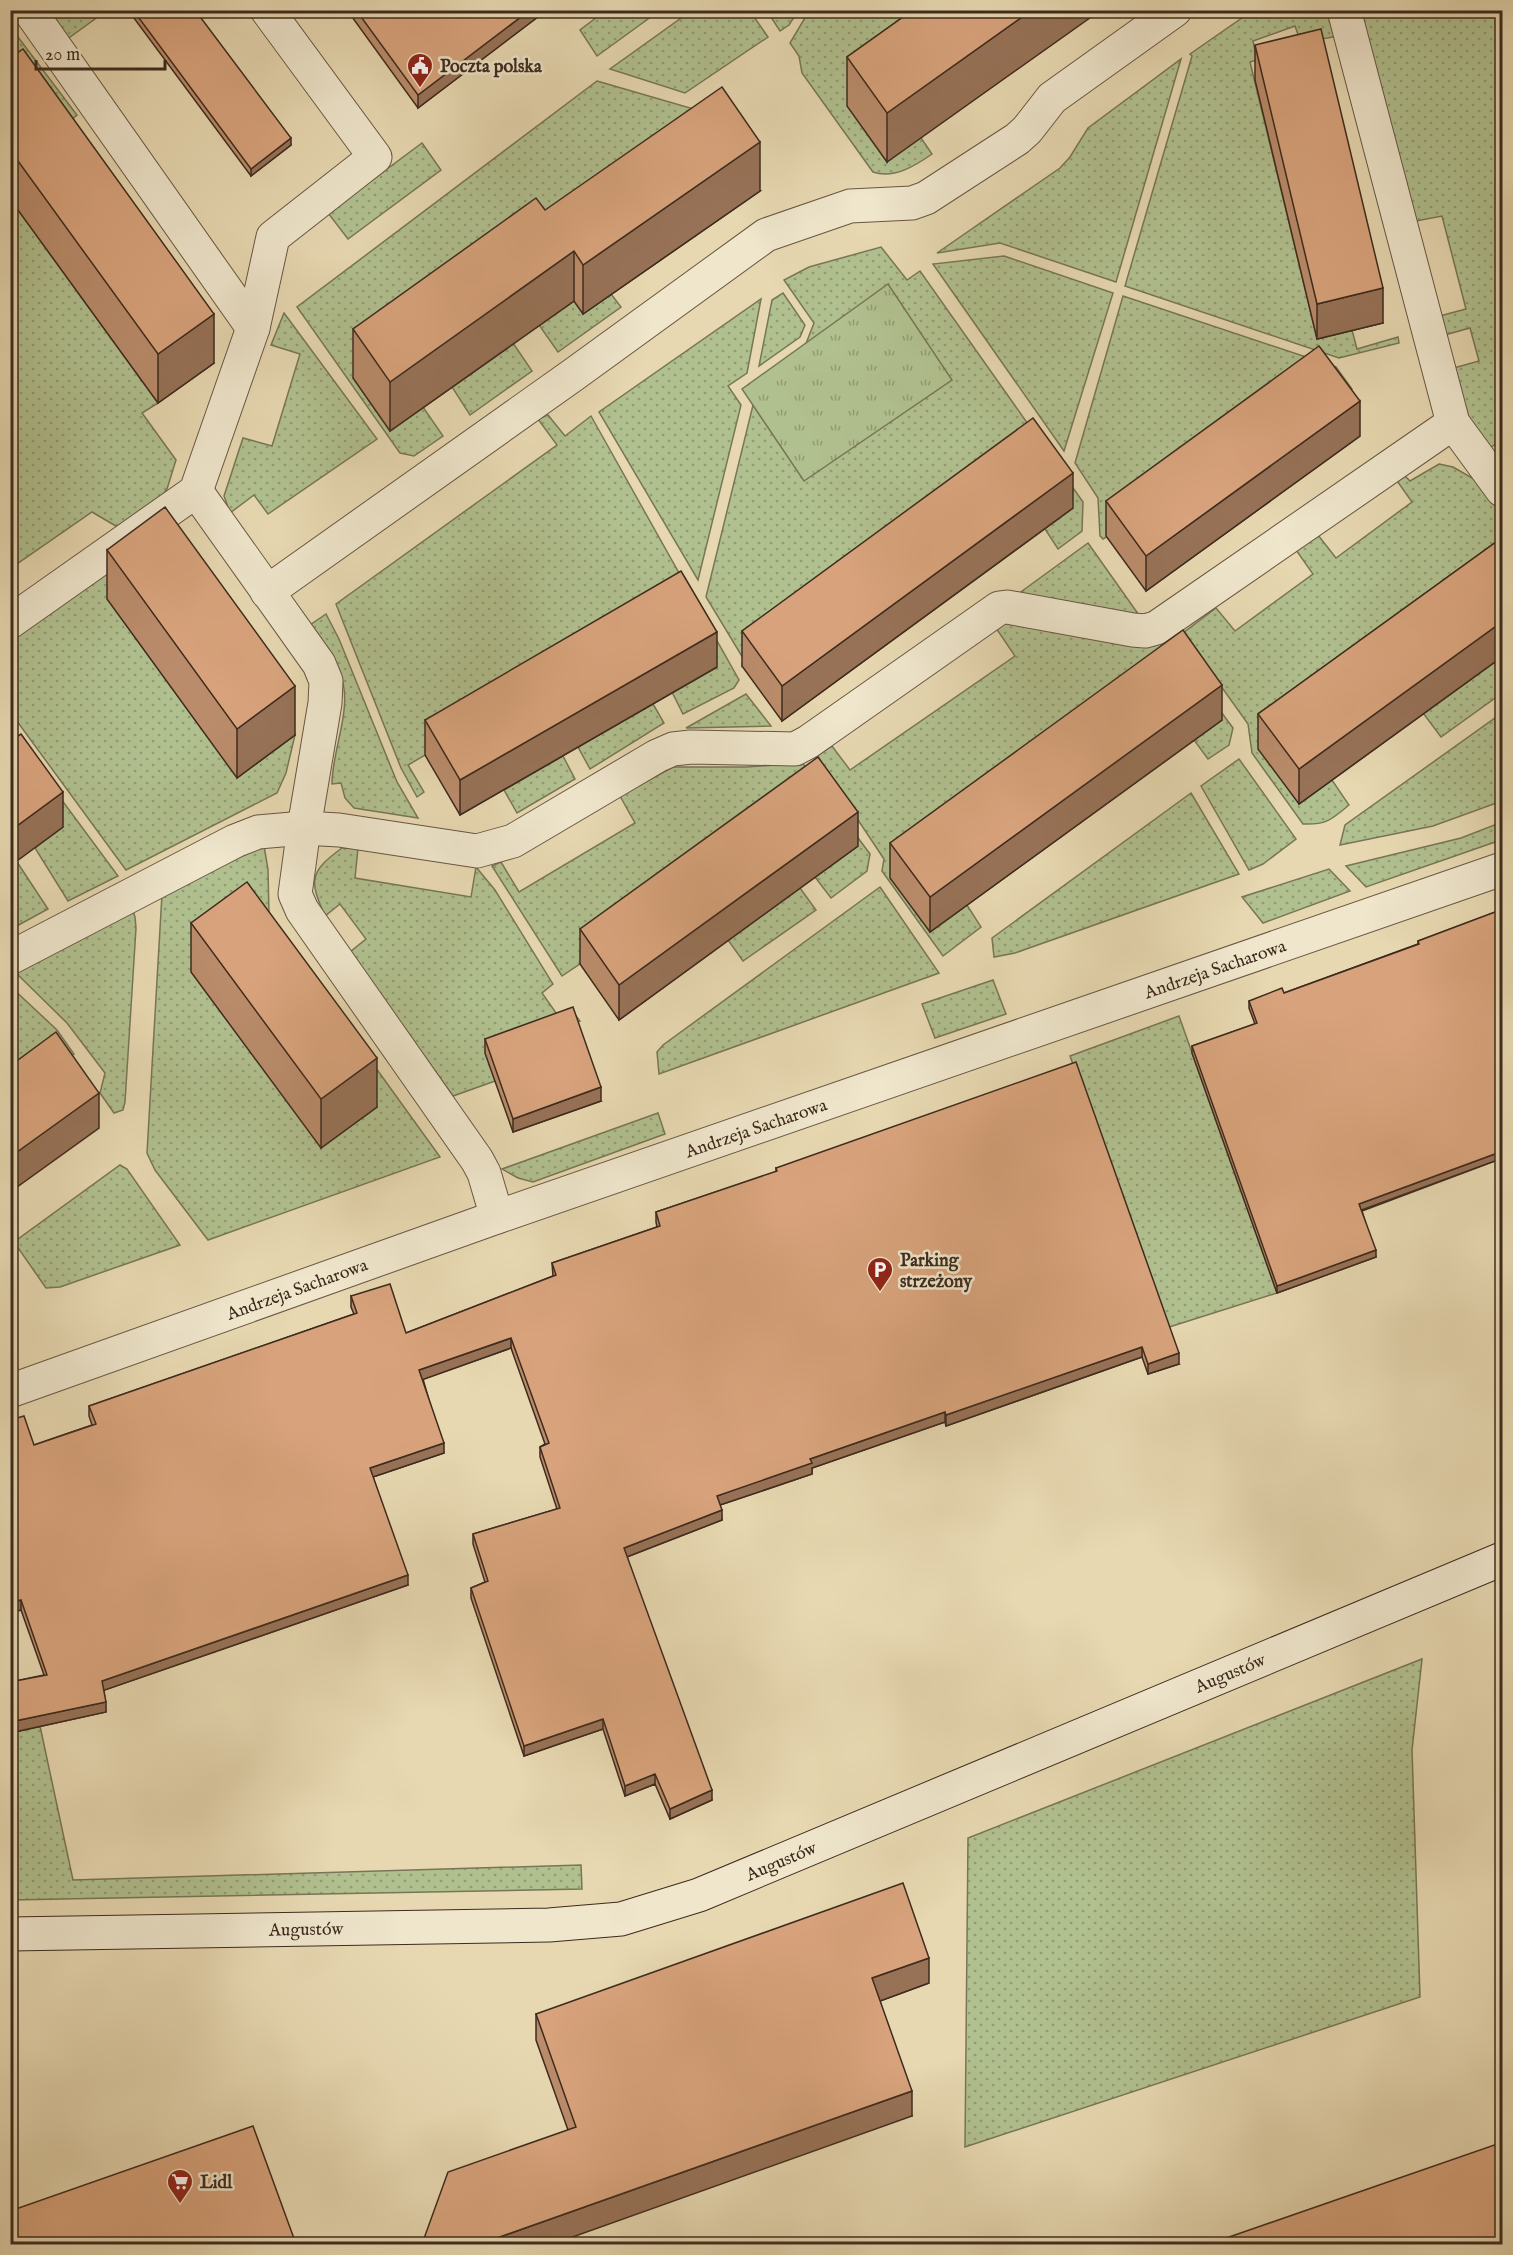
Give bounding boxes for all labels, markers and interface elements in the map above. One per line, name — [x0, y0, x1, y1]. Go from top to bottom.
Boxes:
scale bar — [36, 33, 165, 71]
text: 20 m — [45, 44, 80, 67]
public building icon: Poczta polska — [405, 51, 435, 89]
place label: Poczta polska — [440, 56, 543, 79]
street label: Andrzeja Sacharowa — [1141, 935, 1290, 1006]
street label: Andrzeja Sacharowa — [682, 1094, 831, 1165]
place label: Parking strzeżony — [900, 1250, 973, 1294]
street label: Andrzeja Sacharowa — [223, 1254, 371, 1327]
parking icon: Parking strzeżony — [865, 1255, 895, 1293]
street label: Augustów — [1191, 1649, 1270, 1700]
street label: Augustów — [742, 1837, 821, 1888]
street label: Augustów — [268, 1918, 345, 1943]
supermarket icon: Lidl — [165, 2167, 195, 2205]
place label: Lidl — [200, 2172, 233, 2195]

